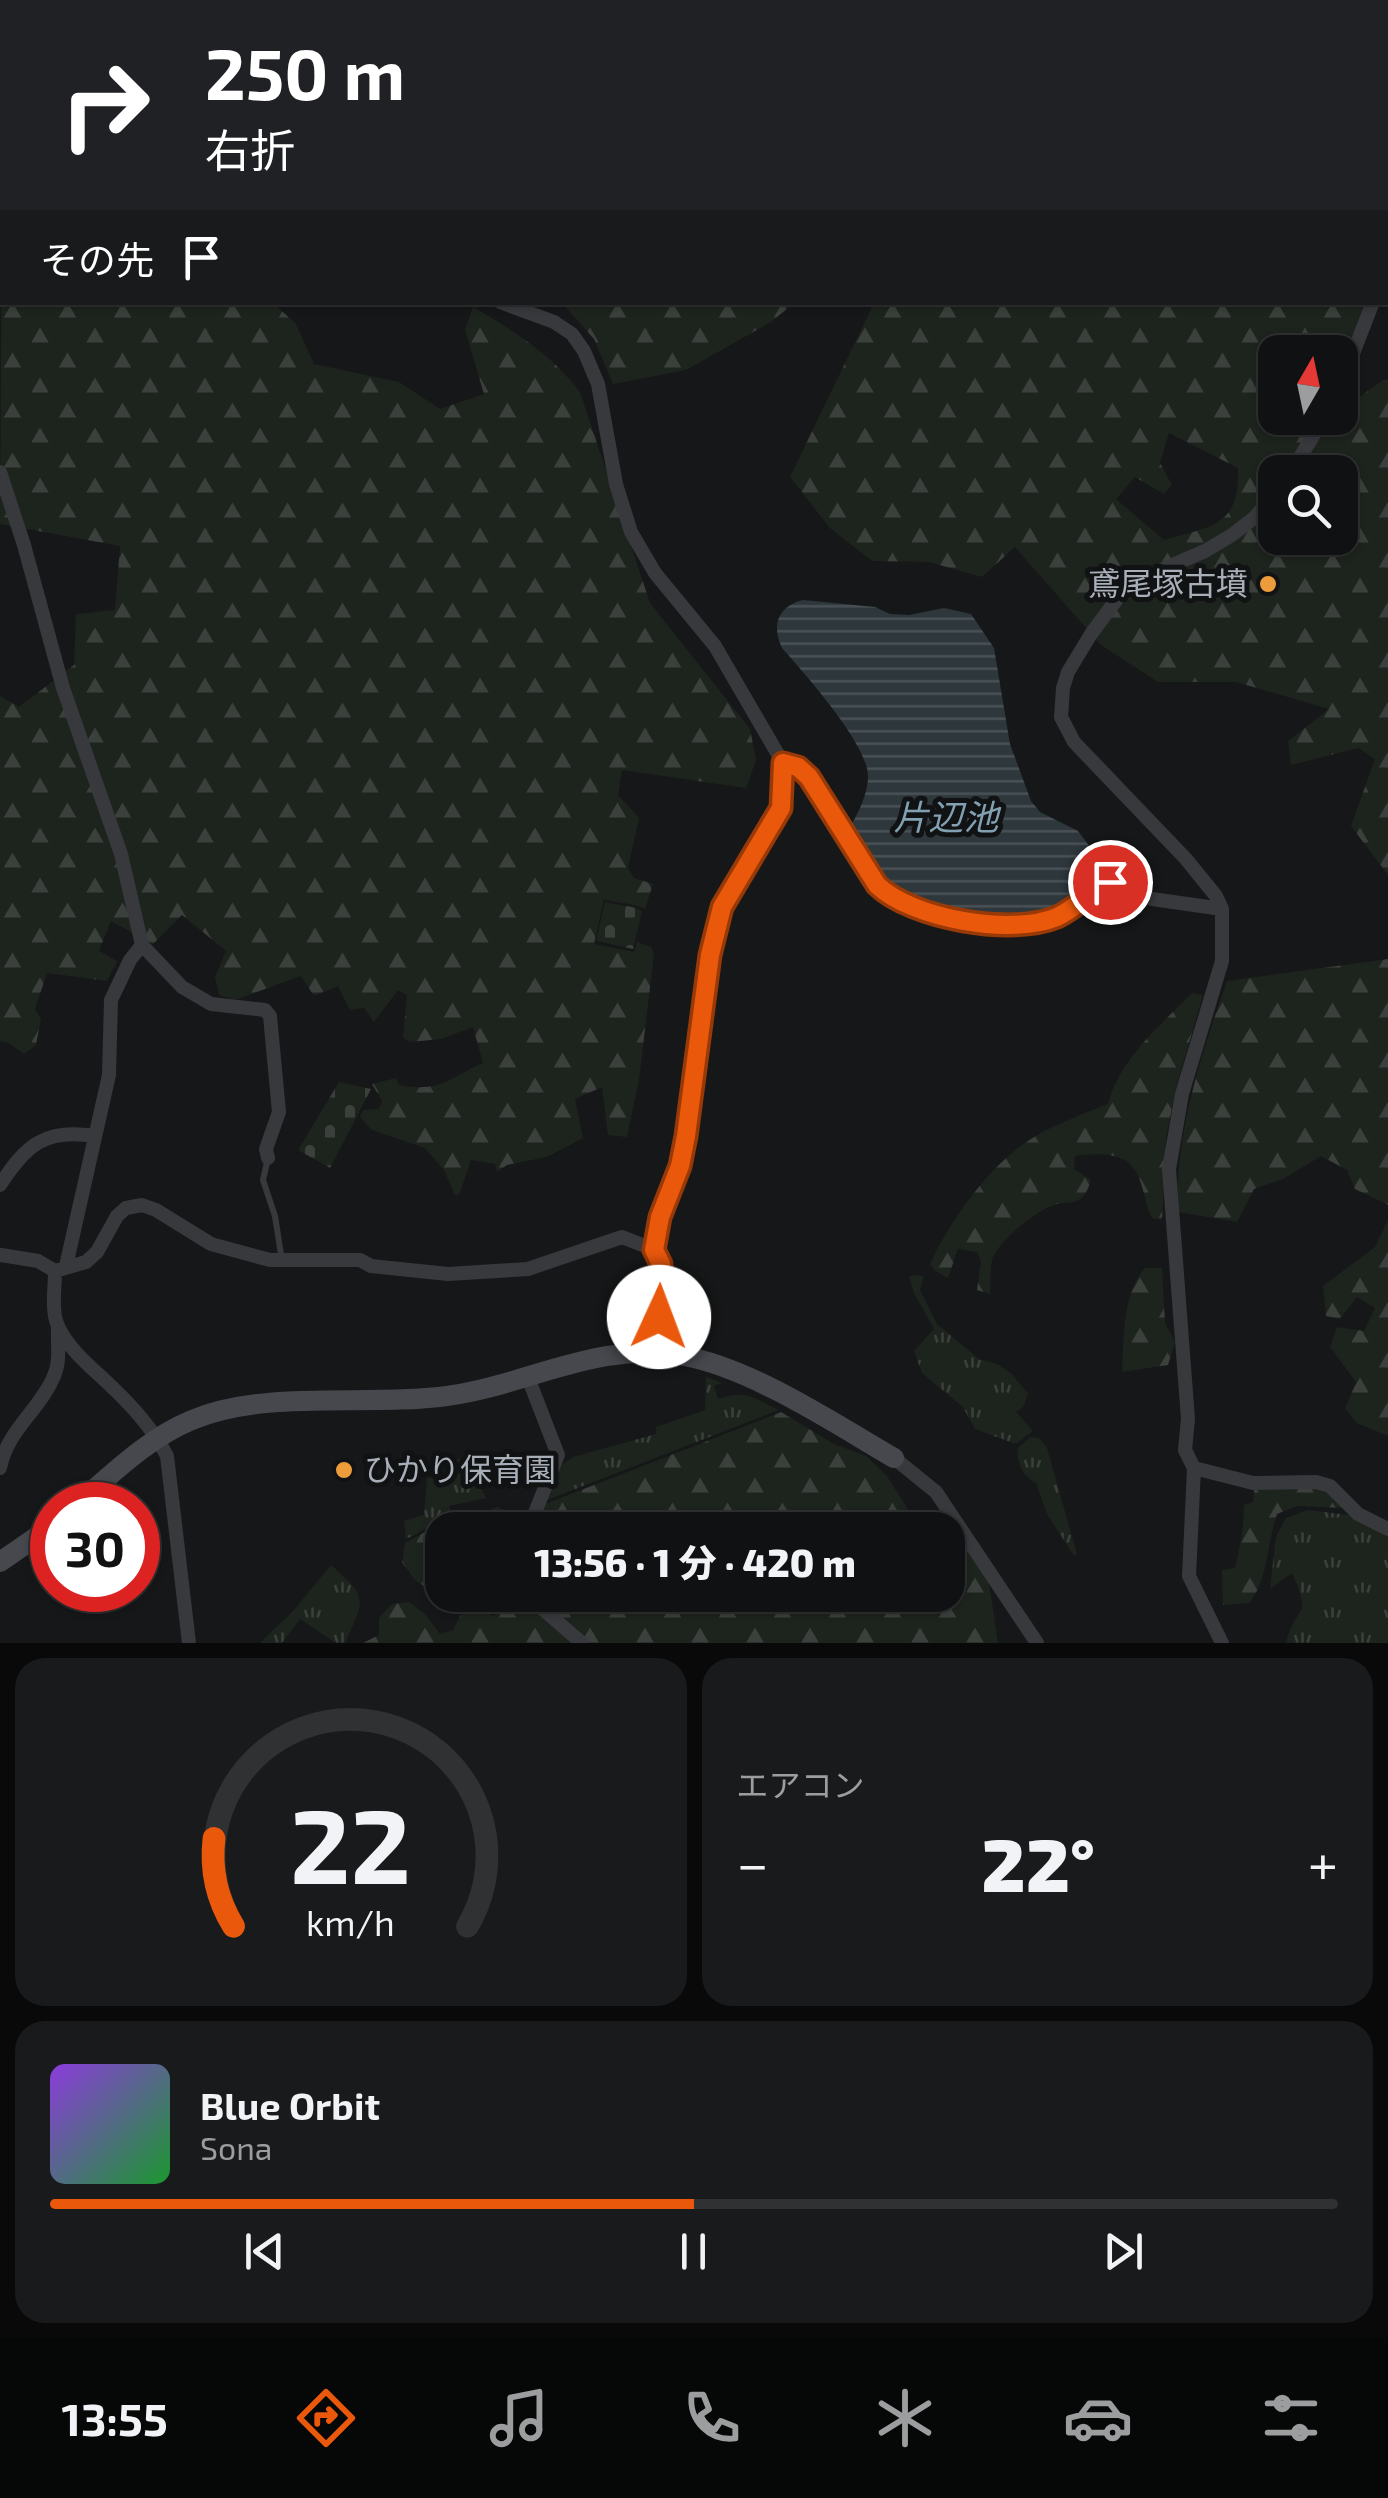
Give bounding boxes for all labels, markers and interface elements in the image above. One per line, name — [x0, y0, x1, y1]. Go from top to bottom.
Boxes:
text: 250 m — [205, 30, 405, 114]
icon: right — [40, 40, 170, 170]
text: 右折 — [205, 122, 295, 176]
icon: arrive — [174, 230, 229, 285]
text: その先 — [40, 236, 154, 282]
north arrow — [1258, 335, 1358, 435]
map controls — [1258, 335, 1358, 555]
button: search — [1258, 455, 1358, 555]
place label: 鳶尾塚古墳 — [1088, 563, 1248, 601]
marker: 鳶尾塚古墳 — [1257, 573, 1279, 595]
water label: 片辺池 — [893, 795, 1001, 837]
pin — [1068, 840, 1153, 925]
icon: arrive — [1083, 855, 1138, 910]
position arrow — [607, 1265, 711, 1369]
place label: ひかり保育園 — [364, 1449, 556, 1487]
marker: ひかり保育園 — [333, 1459, 355, 1481]
speed limit sign: 30 — [30, 1482, 160, 1612]
text: 13:56 · 1 分 · 420 m — [534, 1539, 856, 1585]
text: エアコン — [737, 1765, 865, 1803]
text: 22 — [290, 1780, 411, 1905]
text: 22° — [981, 1817, 1095, 1907]
text: − — [737, 1829, 769, 1895]
text: + — [1308, 1829, 1338, 1895]
text: km/h — [306, 1900, 395, 1943]
text: Blue Orbit — [200, 2082, 380, 2128]
text: Sona — [200, 2128, 272, 2166]
icon: previous — [237, 2224, 292, 2279]
icon: pause — [666, 2224, 721, 2279]
icon: next — [1096, 2224, 1151, 2279]
icon: directions — [291, 2383, 361, 2453]
icon: music — [484, 2383, 554, 2453]
icon: phone — [677, 2383, 747, 2453]
icon: climate — [870, 2383, 940, 2453]
icon: car — [1063, 2383, 1133, 2453]
icon: filters — [1256, 2383, 1326, 2453]
text: 13:55 — [62, 2391, 168, 2445]

